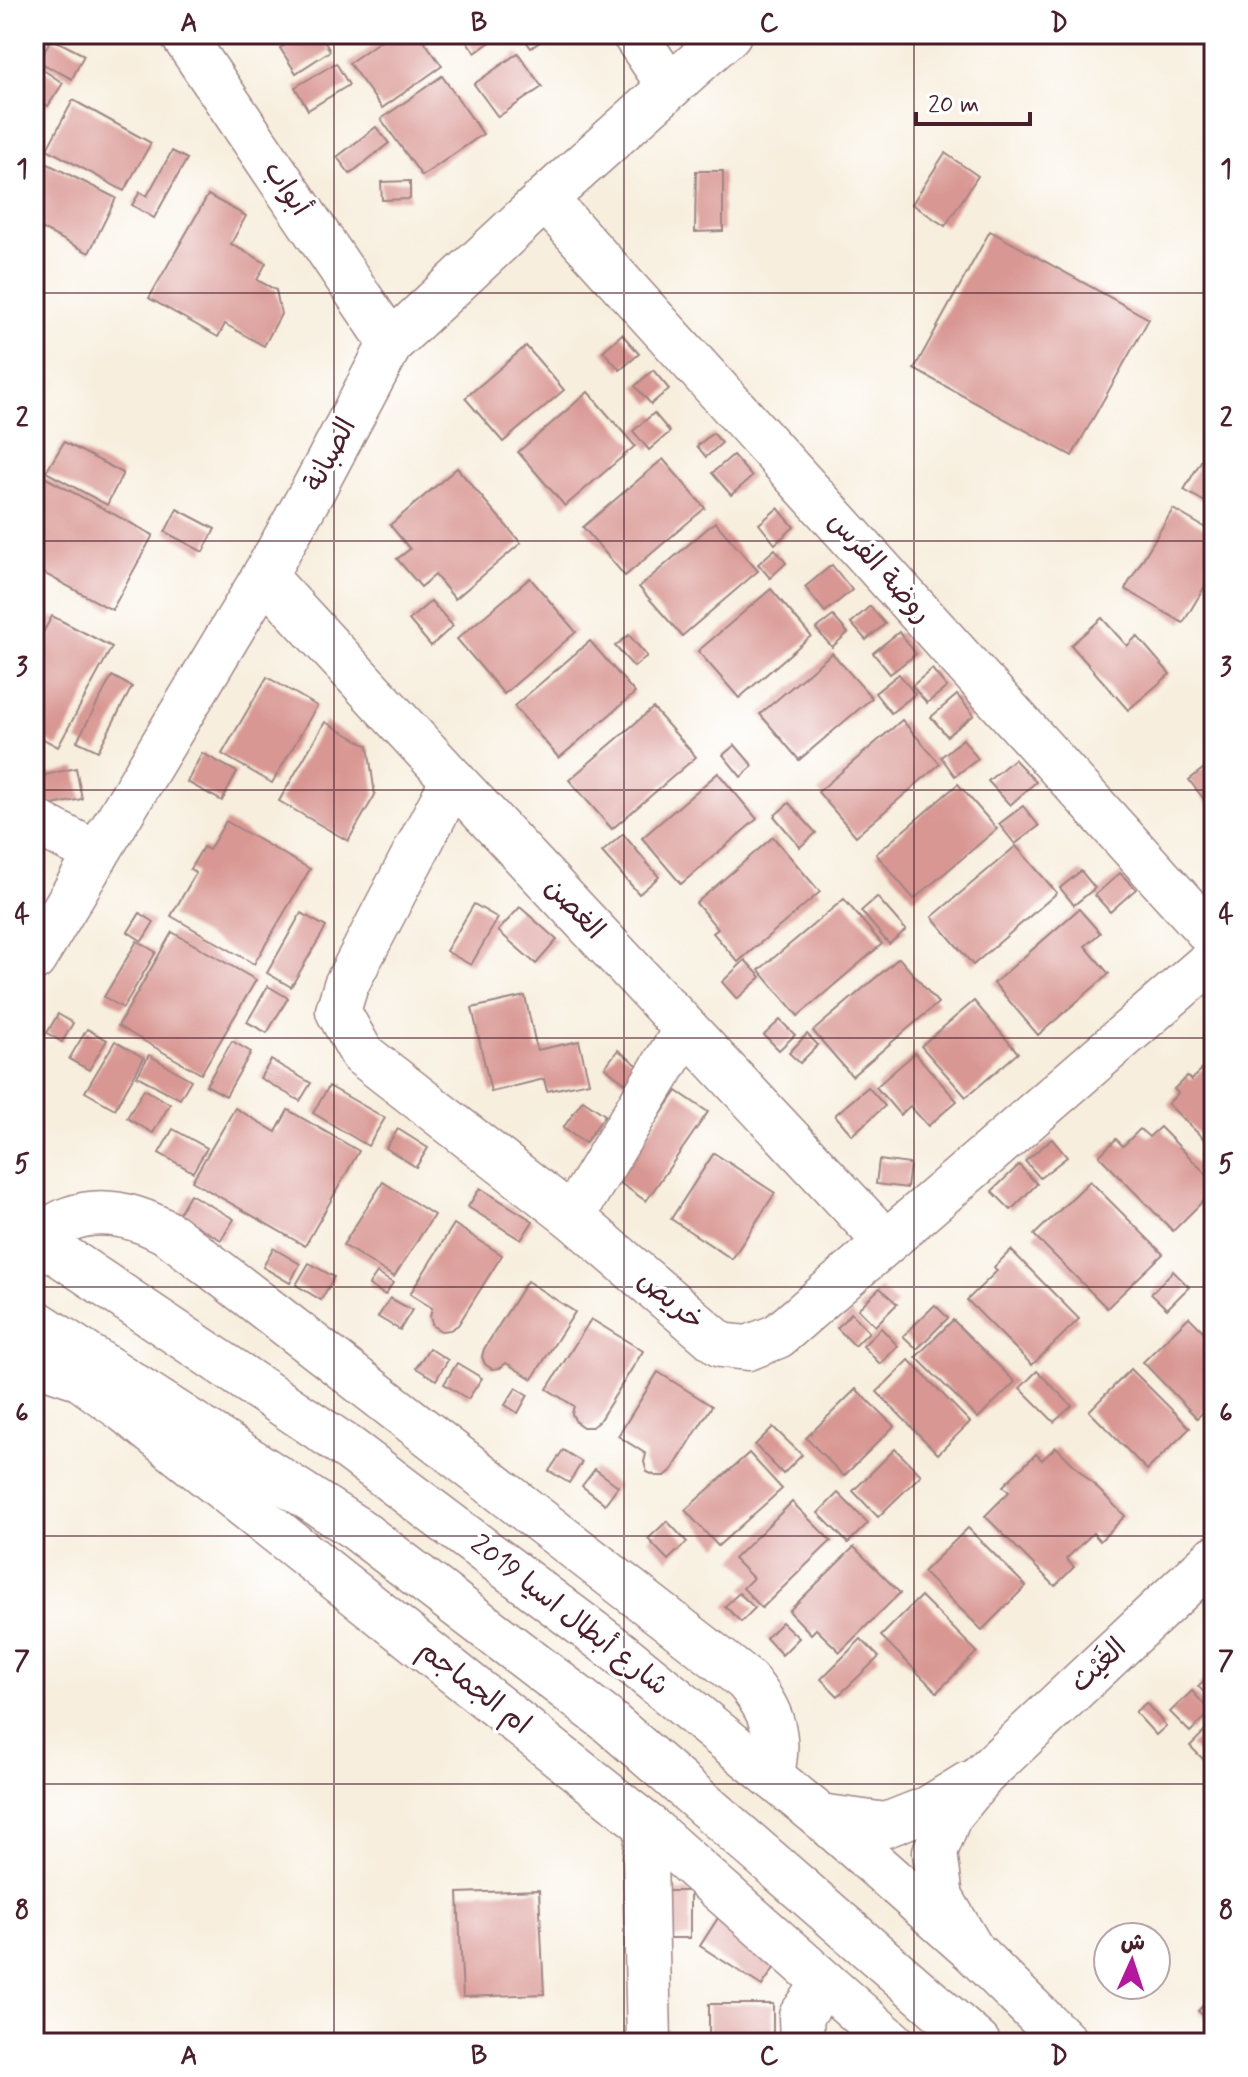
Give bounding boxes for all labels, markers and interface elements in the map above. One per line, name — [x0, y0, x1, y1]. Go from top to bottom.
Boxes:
text: A — [180, 7, 198, 41]
text: B — [471, 7, 487, 41]
text: C — [760, 7, 779, 41]
text: D — [1050, 7, 1068, 41]
scale bar — [916, 76, 1030, 126]
text: 20 m — [928, 90, 979, 121]
text: 1 — [16, 153, 28, 187]
text: 1 — [1220, 153, 1232, 187]
street label: أبواب — [254, 154, 318, 224]
text: 2 — [16, 402, 29, 436]
text: 2 — [1220, 402, 1233, 436]
street label: الصبانة — [296, 412, 366, 498]
street label: روضة الفرس — [819, 504, 939, 632]
text: 3 — [16, 651, 28, 685]
text: 3 — [1220, 651, 1232, 685]
street label: الغصن — [536, 870, 612, 948]
text: 4 — [14, 899, 30, 933]
text: 4 — [1218, 899, 1234, 933]
text: 5 — [14, 1148, 30, 1182]
text: 5 — [1218, 1148, 1234, 1182]
street label: خريص — [629, 1262, 711, 1340]
text: 6 — [15, 1397, 29, 1431]
text: 6 — [1219, 1397, 1233, 1431]
street label: شارع أبطال اسيا 2019 — [462, 1527, 676, 1705]
street label: الغَيْث — [1063, 1631, 1135, 1701]
street label: ام الجماجم — [410, 1632, 538, 1744]
text: 7 — [14, 1645, 30, 1679]
text: 7 — [1218, 1645, 1234, 1679]
text: 8 — [15, 1894, 29, 1928]
text: 8 — [1219, 1894, 1233, 1928]
north arrow — [1092, 1921, 1172, 2001]
text: ش — [1120, 1928, 1146, 1958]
text: A — [180, 2040, 198, 2074]
text: B — [471, 2040, 487, 2074]
text: C — [760, 2040, 779, 2074]
text: D — [1050, 2040, 1068, 2074]

